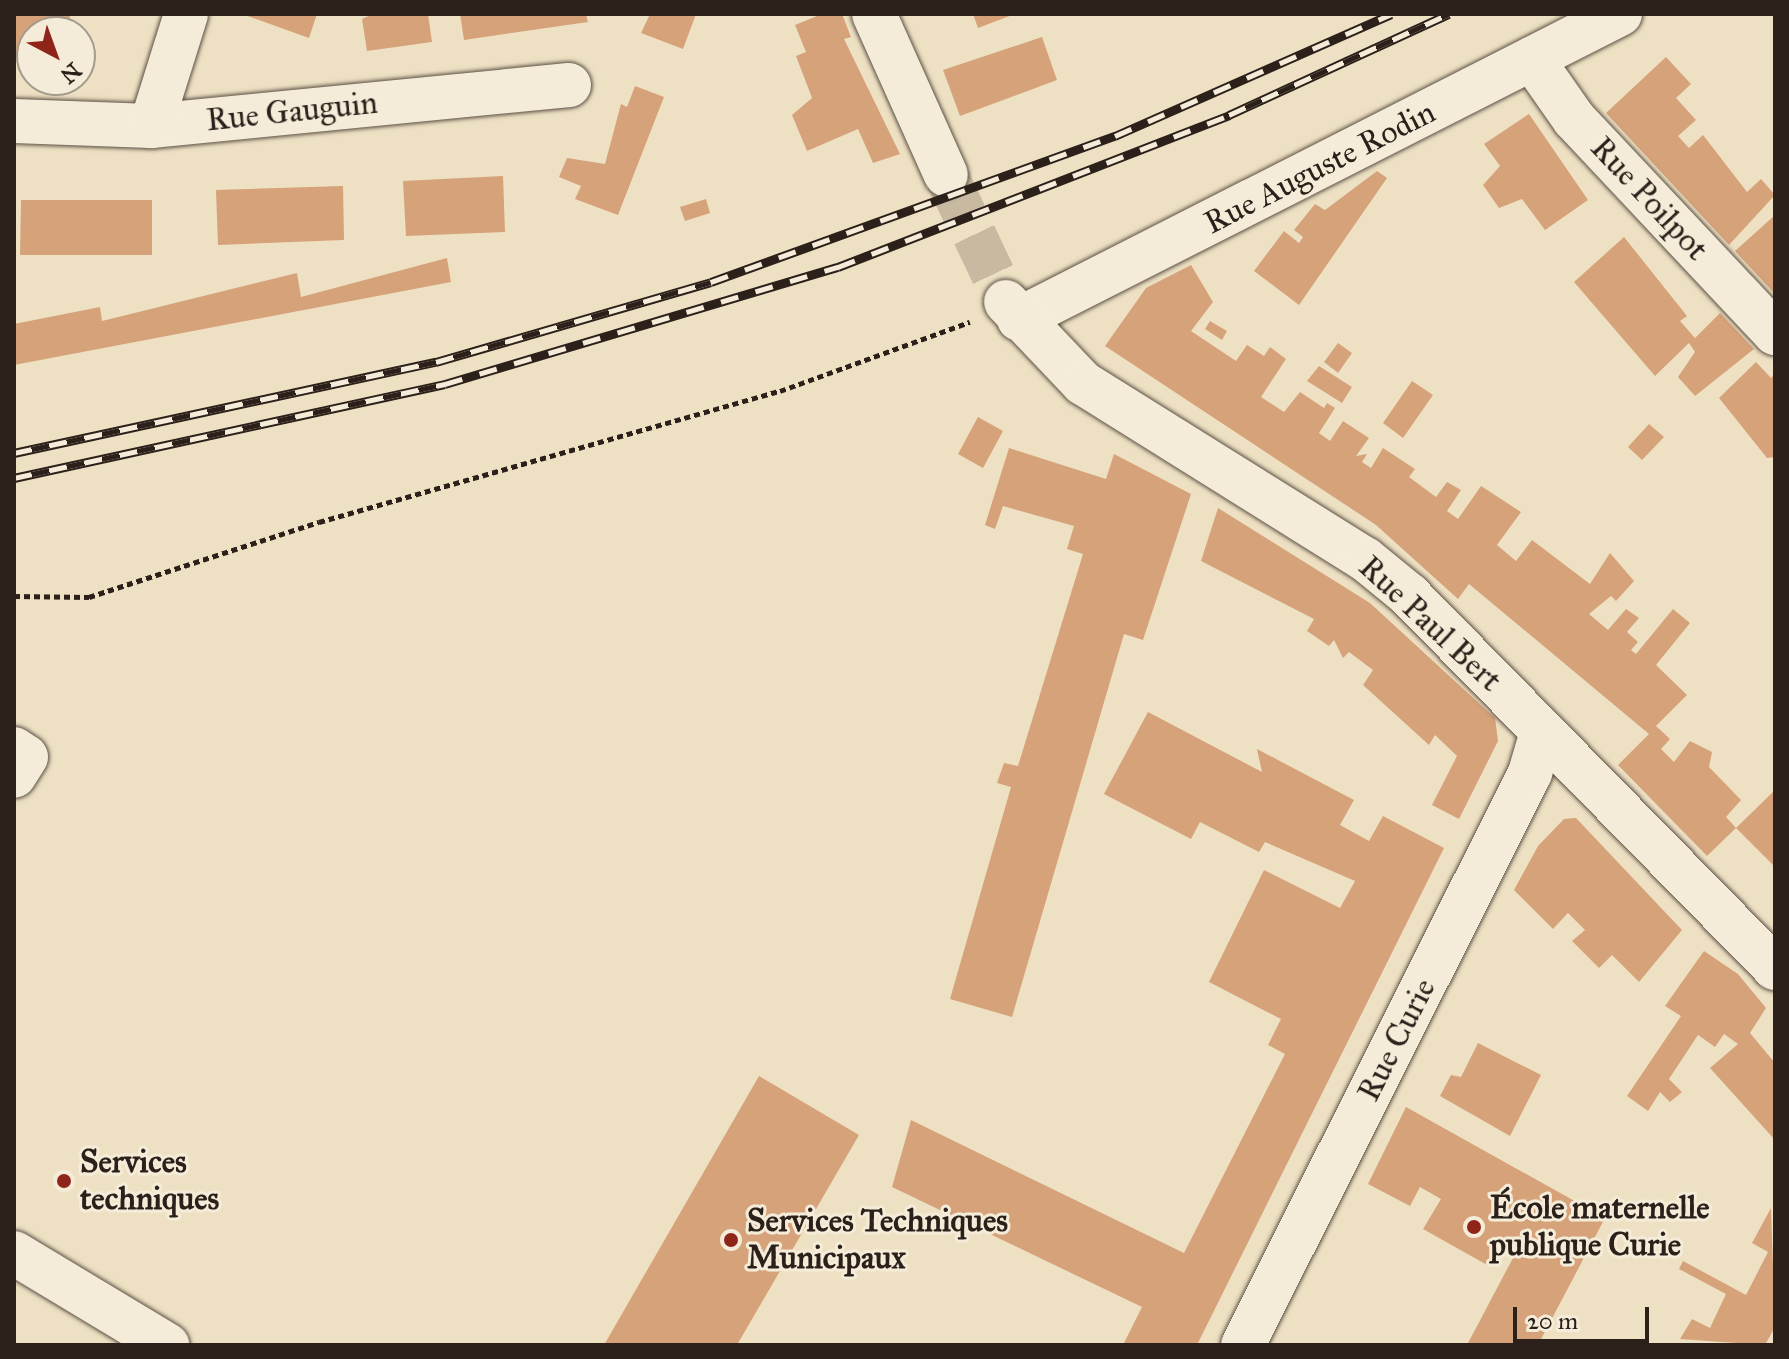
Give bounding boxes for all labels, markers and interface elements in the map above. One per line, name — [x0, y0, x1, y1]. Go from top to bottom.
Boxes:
north arrow — [16, 16, 96, 96]
text: N — [55, 57, 87, 89]
street label: Rue Gauguin — [205, 84, 379, 140]
street label: Rue Auguste Rodin — [1198, 93, 1442, 243]
street label: Rue Poilpot — [1582, 129, 1716, 269]
street label: Rue Paul Bert — [1351, 548, 1509, 700]
street label: Rue Curie — [1350, 972, 1444, 1108]
place label: Services techniques — [80, 1144, 219, 1219]
marker: Services techniques — [55, 1172, 73, 1190]
place label: École maternelle publique Curie — [1490, 1190, 1710, 1265]
place label: Services Techniques Municipaux — [747, 1203, 1008, 1278]
marker: École maternelle publique Curie — [1465, 1218, 1483, 1236]
marker: Services Techniques Municipaux — [722, 1231, 740, 1249]
scale bar — [1517, 1291, 1653, 1341]
text: 20 m — [1527, 1306, 1578, 1336]

